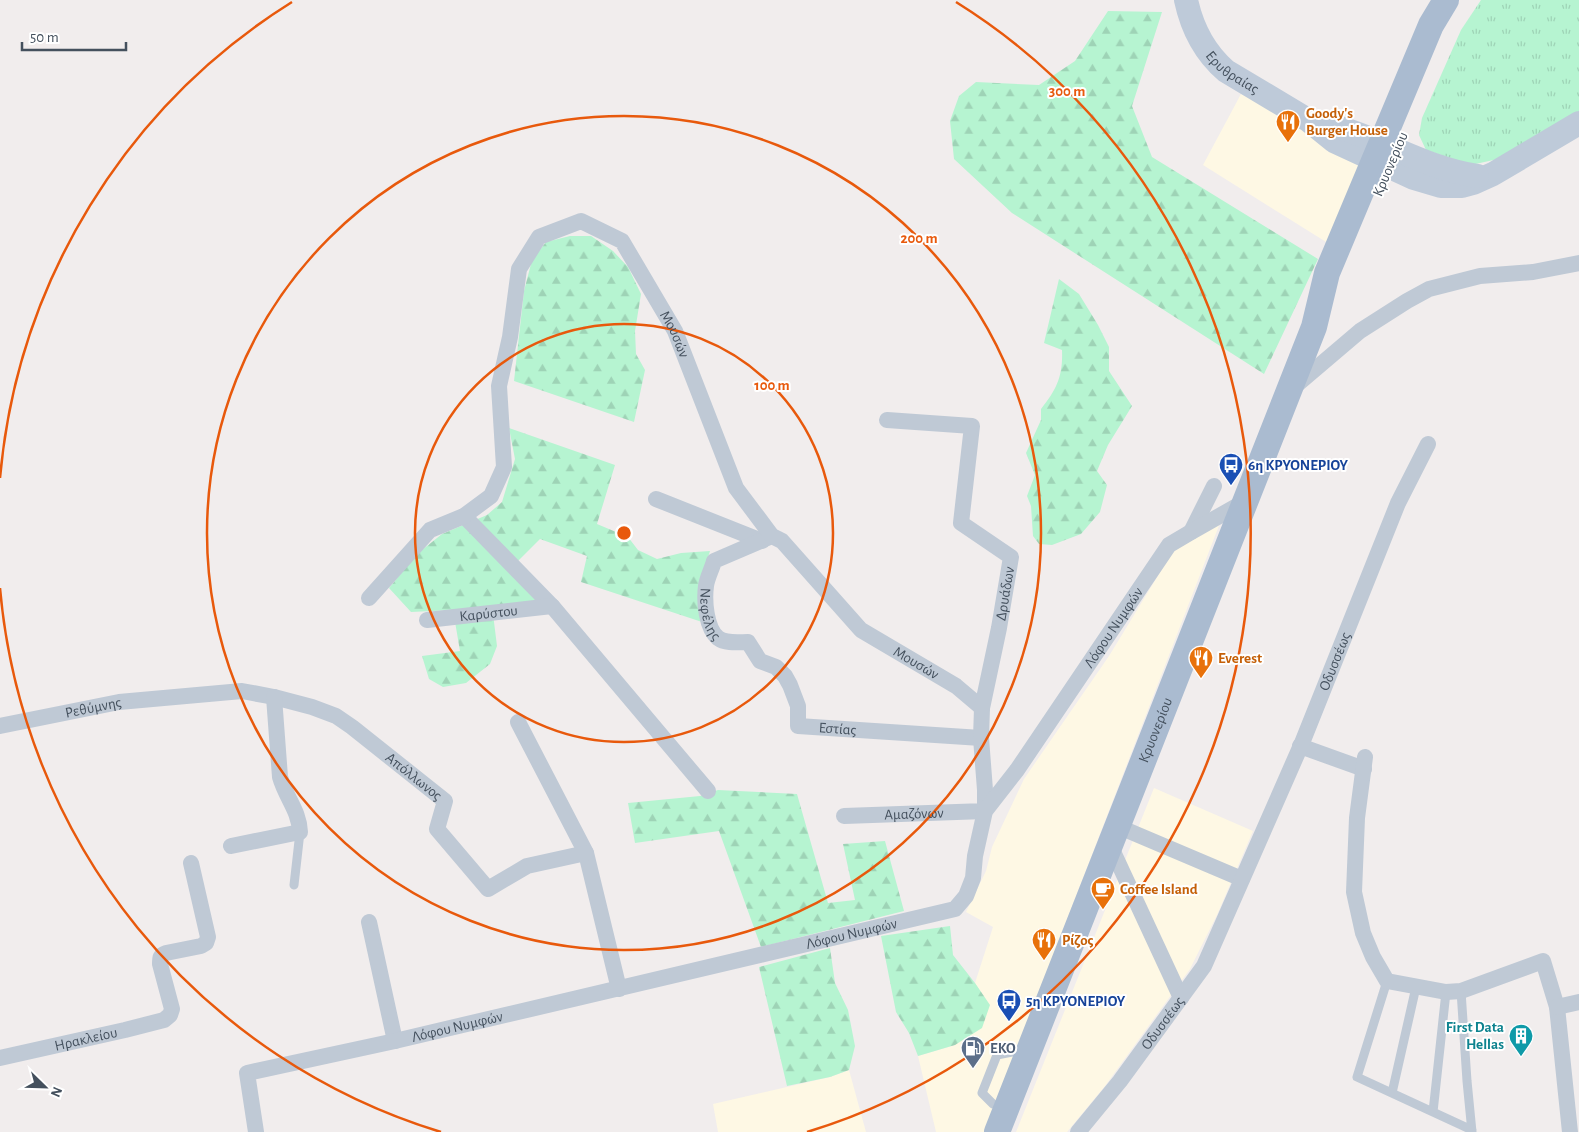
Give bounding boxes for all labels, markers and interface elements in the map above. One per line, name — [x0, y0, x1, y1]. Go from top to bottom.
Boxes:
scale bar — [22, 20, 126, 52]
text: 50 m — [30, 30, 59, 45]
street label: Ερυθραίας — [1203, 48, 1262, 97]
text: 300 m — [1049, 84, 1085, 99]
place label: Goody's Burger House — [1306, 106, 1388, 138]
restaurant icon: Goody's Burger House — [1275, 109, 1301, 143]
street label: Κρυονερίου — [1370, 130, 1411, 199]
text: 200 m — [900, 231, 938, 246]
street label: Μουσών — [657, 308, 692, 360]
text: 100 m — [754, 378, 790, 393]
bus stop icon: 6η ΚΡΥΟΝΕΡΙΟΥ — [1218, 452, 1244, 486]
place label: 6η ΚΡΥΟΝΕΡΙΟΥ — [1248, 458, 1348, 473]
centre of rings — [615, 524, 633, 542]
street label: Δρυάδων — [993, 566, 1017, 622]
street label: Λόφου Νυμφών — [1081, 585, 1146, 671]
street label: Νεφέλης — [697, 588, 723, 644]
street label: Καρύστου — [459, 603, 519, 624]
street label: Οδυσσέως — [1317, 630, 1354, 693]
street label: Μουσών — [891, 644, 941, 682]
restaurant icon: Everest — [1188, 645, 1214, 679]
place label: Everest — [1218, 651, 1262, 666]
street label: Ρεθύμνης — [64, 695, 123, 721]
street label: Κρυονερίου — [1136, 695, 1175, 765]
street label: Εστίας — [818, 720, 857, 738]
street label: Απόλλωνος — [383, 750, 445, 804]
street label: Αμαζόνων — [884, 805, 944, 823]
cafe icon: Coffee Island — [1090, 876, 1116, 910]
place label: Coffee Island — [1120, 882, 1198, 897]
street label: Λόφου Νυμφών — [804, 916, 899, 952]
restaurant icon: Ρίζος — [1031, 927, 1057, 961]
place label: Ρίζος — [1062, 933, 1094, 949]
bus stop icon: 5η ΚΡΥΟΝΕΡΙΟΥ — [996, 988, 1022, 1022]
place label: 5η ΚΡΥΟΝΕΡΙΟΥ — [1026, 994, 1126, 1009]
street label: Οδυσσέως — [1139, 994, 1187, 1053]
street label: Λόφου Νυμφών — [410, 1009, 504, 1045]
place label: First Data Hellas — [1446, 1020, 1504, 1052]
building icon: First Data Hellas — [1508, 1023, 1534, 1057]
street label: Ηρακλείου — [53, 1025, 119, 1054]
fuel station icon: EKO — [960, 1035, 986, 1069]
place label: EKO — [990, 1041, 1016, 1056]
north arrow — [20, 1062, 70, 1112]
text: N — [48, 1084, 64, 1099]

